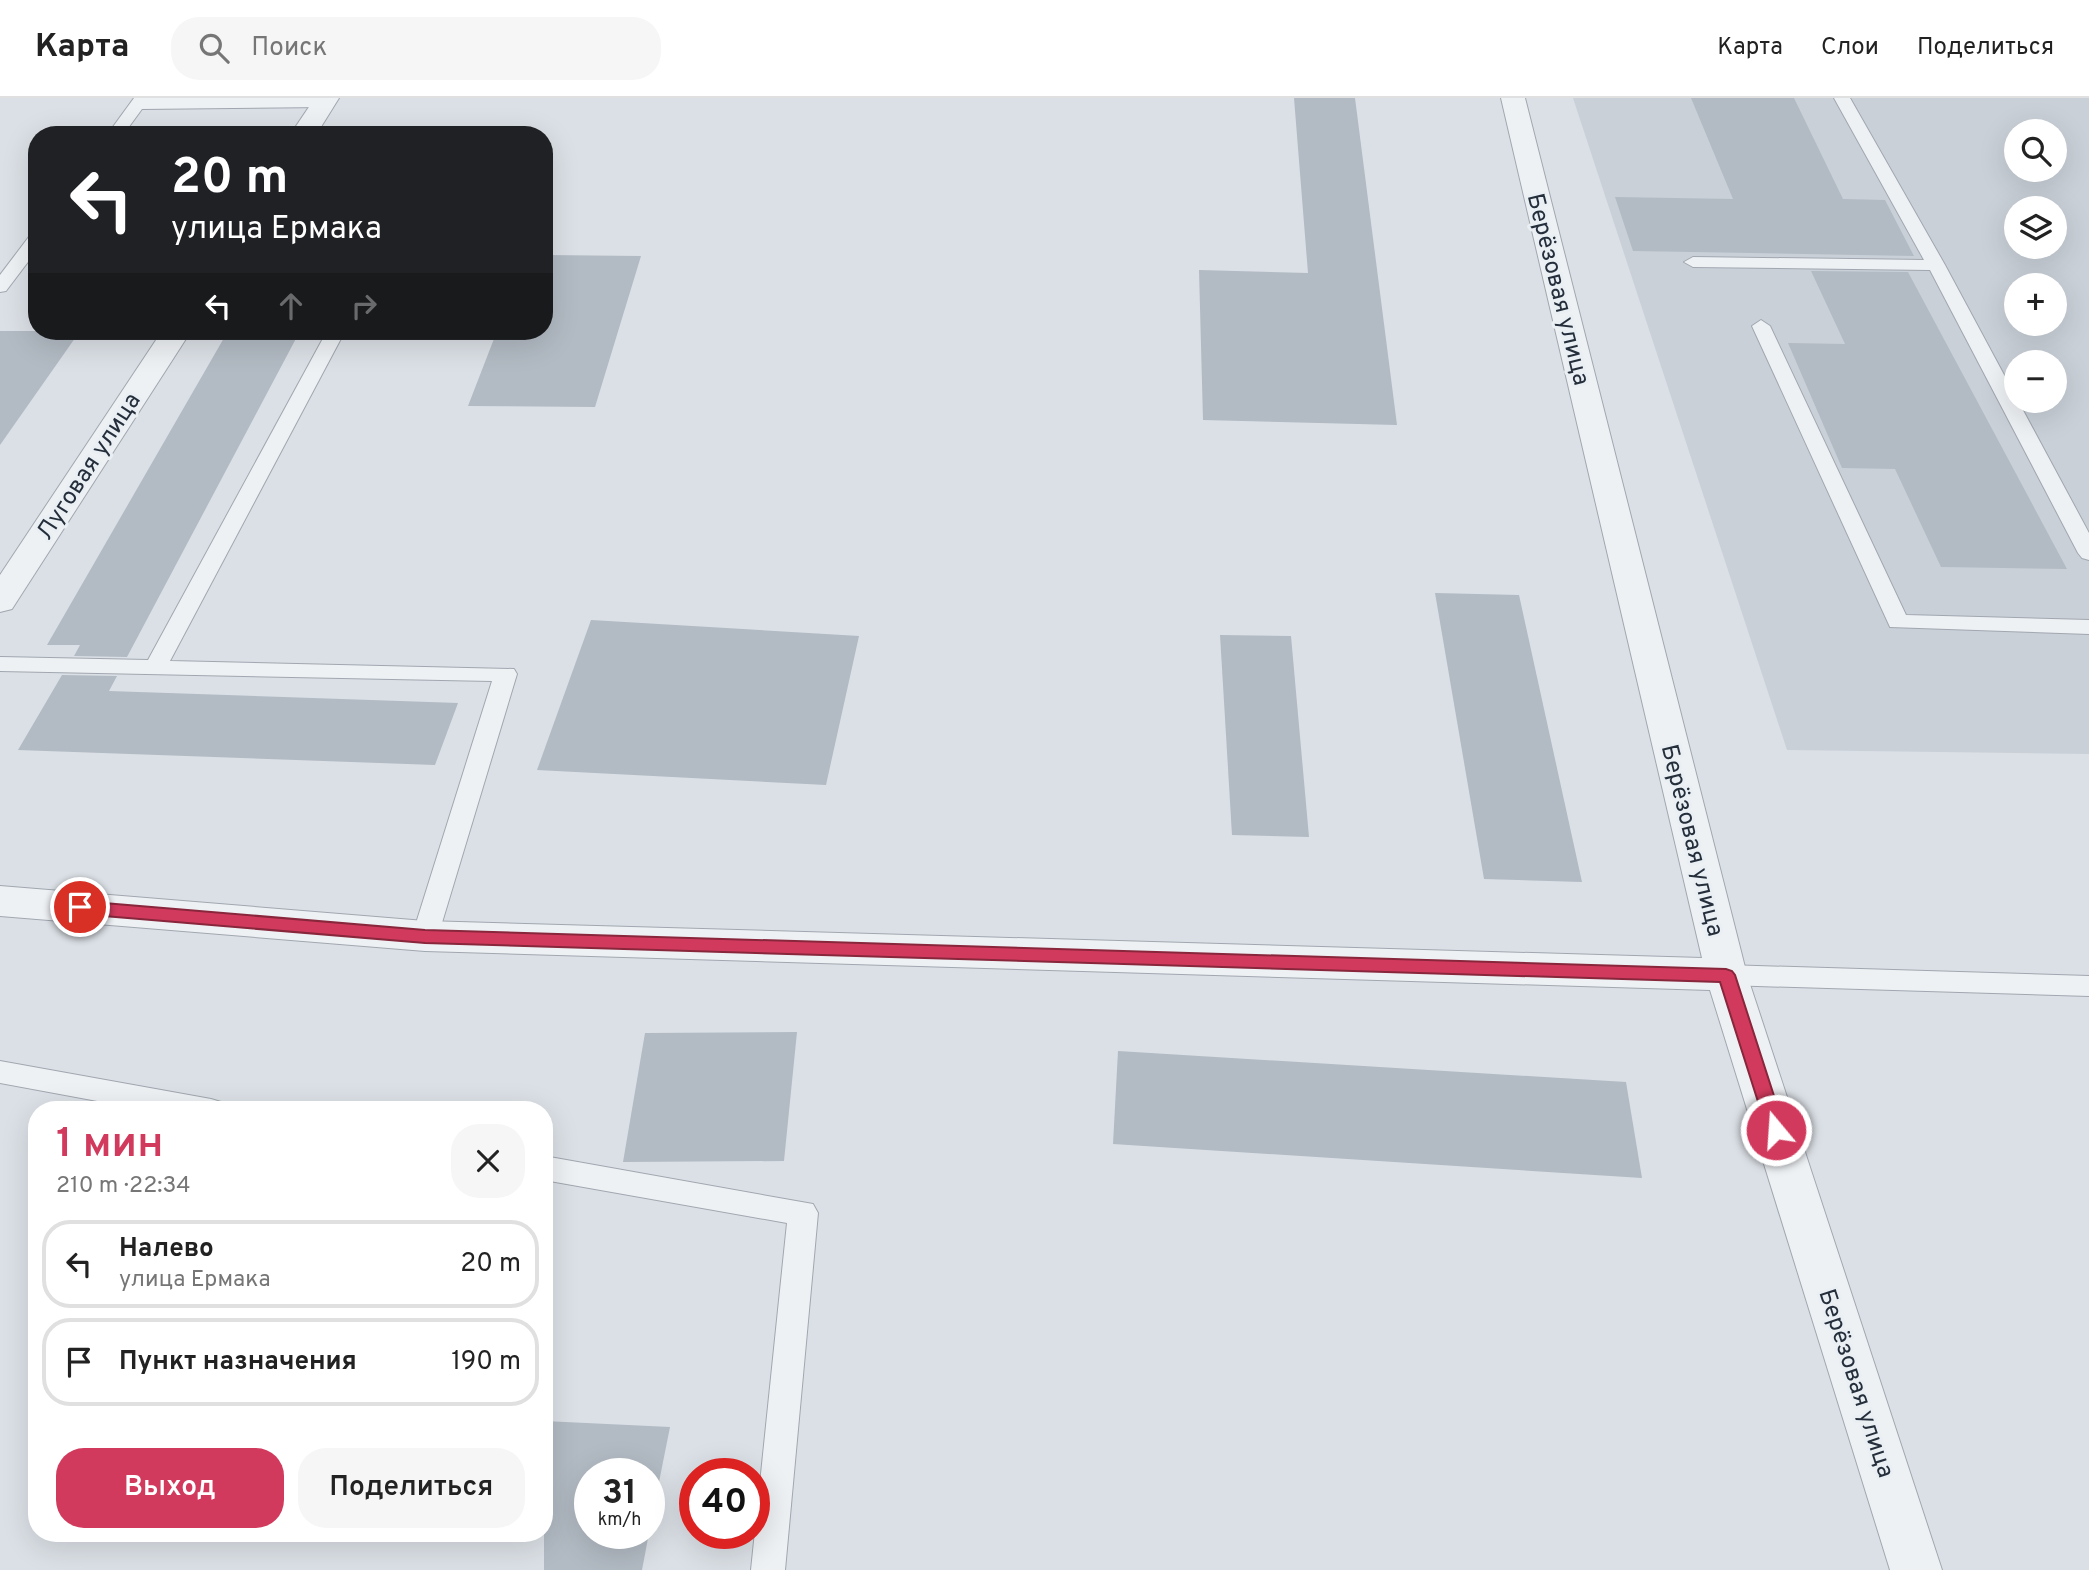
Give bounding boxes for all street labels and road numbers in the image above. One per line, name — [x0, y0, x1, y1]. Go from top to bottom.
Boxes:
street label: Берёзовая улица — [1519, 190, 1595, 389]
street label: Луговая улица — [31, 388, 148, 546]
street label: Берёзовая улица — [1653, 741, 1729, 940]
street label: Берёзовая улица — [1810, 1285, 1900, 1482]

